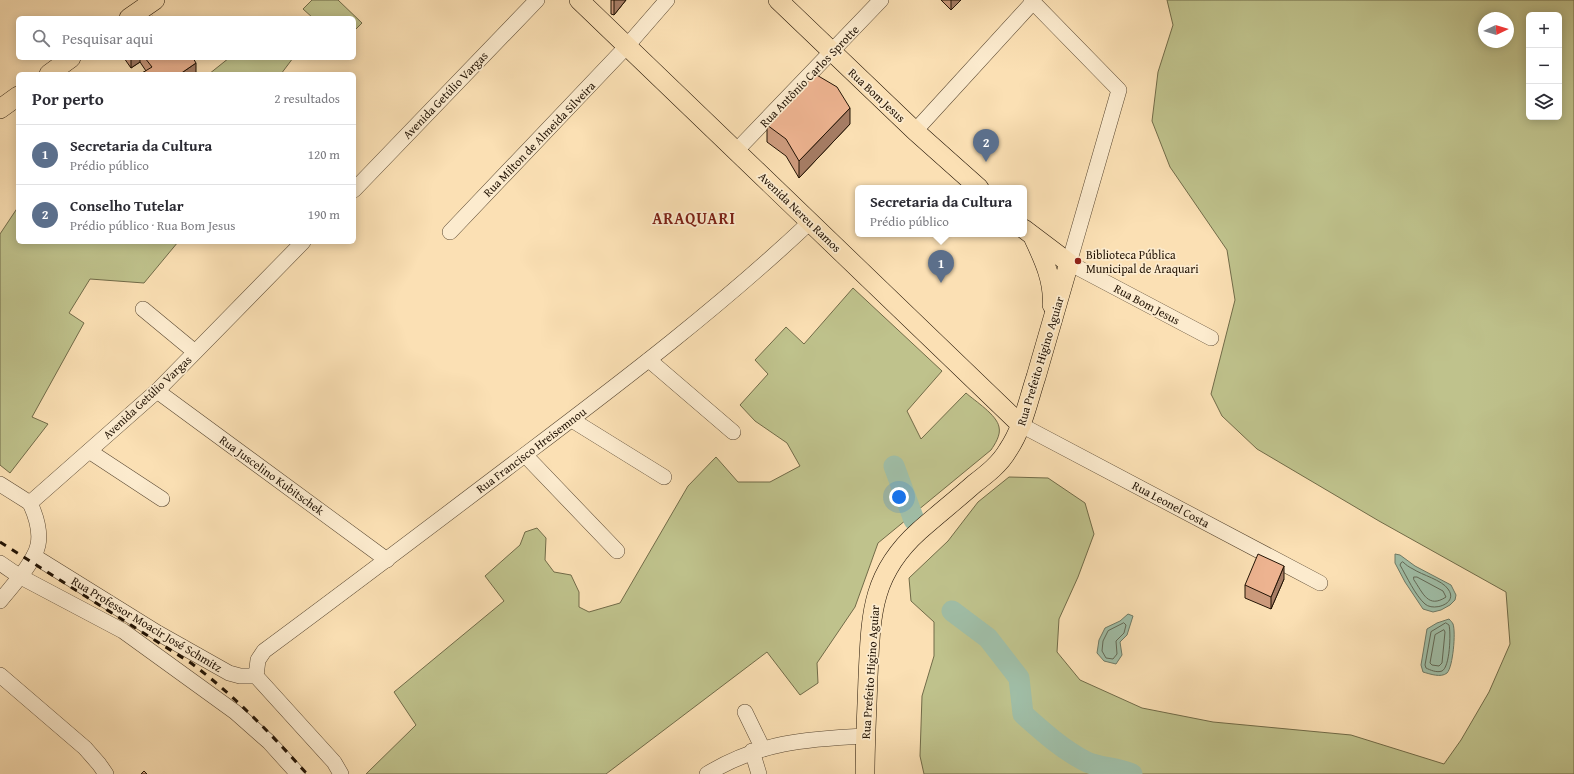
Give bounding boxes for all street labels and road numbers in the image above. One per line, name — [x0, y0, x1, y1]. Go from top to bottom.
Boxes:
street label: Rua Antônio Carlos Sprotte — [756, 21, 863, 131]
street label: Avenida Getúlio Vargas — [399, 47, 492, 143]
street label: Rua Bom Jesus — [845, 64, 909, 126]
street label: Rua Milton de Almeida Silveira — [479, 77, 599, 201]
street label: Avenida Nereu Ramos — [755, 168, 845, 256]
street label: Rua Bom Jesus — [1111, 279, 1183, 329]
street label: Rua Prefeito Higino Aguiar — [1012, 294, 1068, 428]
street label: Avenida Getúlio Vargas — [99, 351, 195, 443]
street label: Rua Francisco Hreisemnou — [473, 403, 590, 497]
street label: Rua Juscelino Kubitschek — [216, 431, 329, 519]
street label: Rua Leonel Costa — [1129, 477, 1213, 532]
street label: Rua Professor Moacir José Schmitz — [68, 572, 226, 676]
street label: Rua Prefeito Higino Aguiar — [857, 604, 883, 740]

